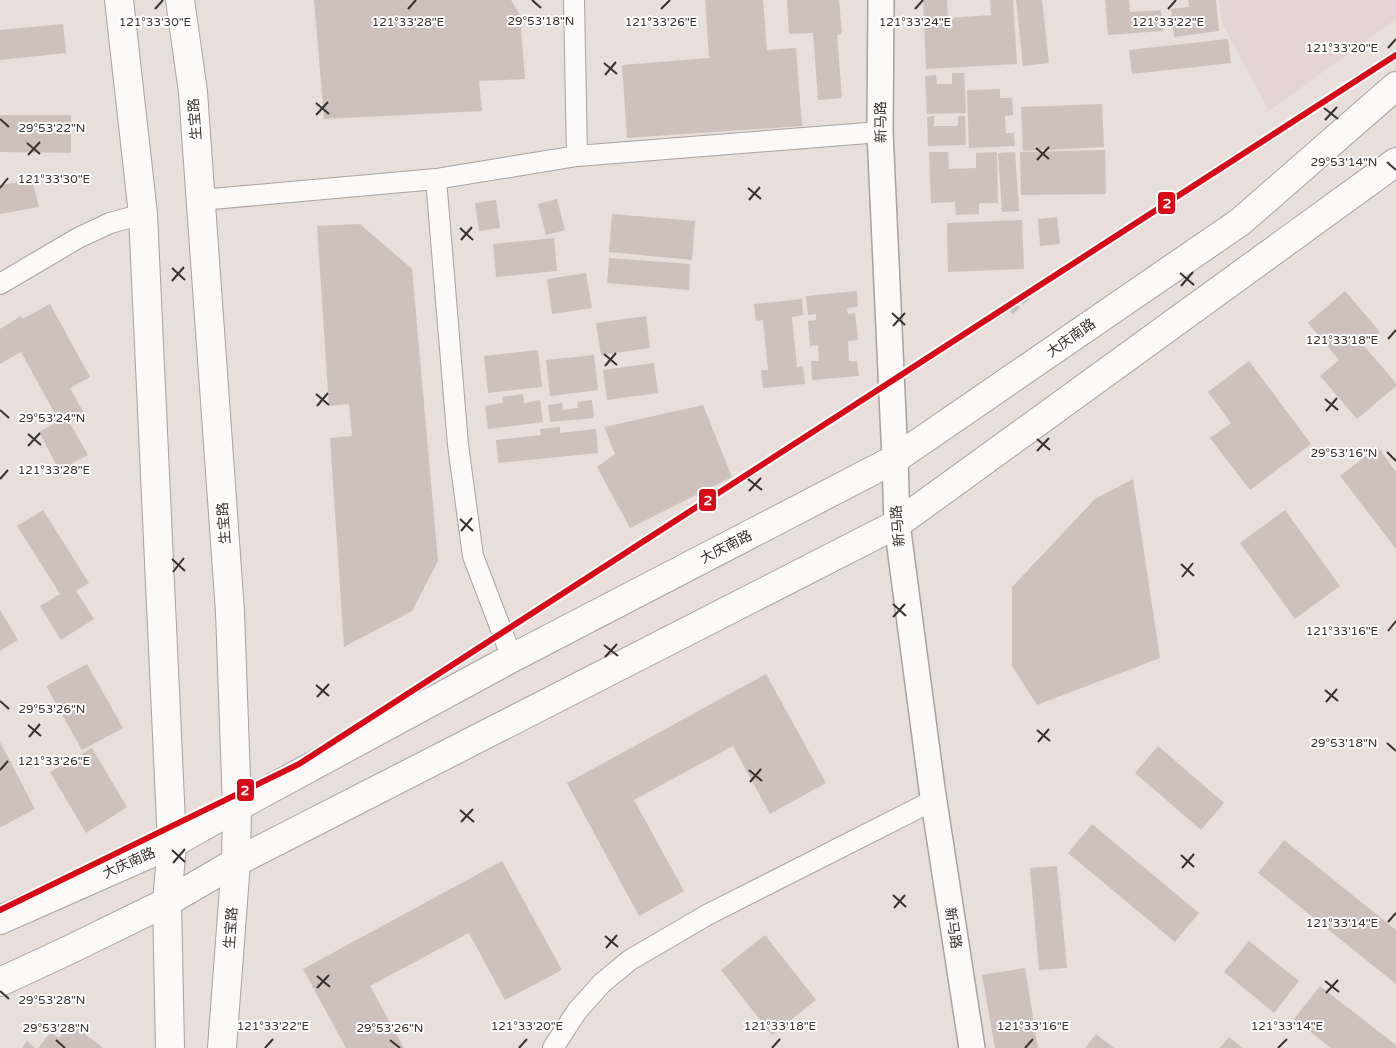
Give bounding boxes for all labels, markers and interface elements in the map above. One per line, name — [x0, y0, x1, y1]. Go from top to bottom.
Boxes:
text: 29°53'18"N — [508, 14, 575, 28]
text: 121°33'30"E — [119, 15, 192, 29]
text: 121°33'28"E — [372, 15, 445, 29]
text: 121°33'26"E — [625, 15, 698, 29]
text: 121°33'24"E — [879, 15, 952, 29]
text: 121°33'22"E — [1132, 15, 1205, 29]
text: 121°33'20"E — [1306, 41, 1379, 55]
street label: 生宝路 — [185, 97, 205, 141]
street label: 新马路 — [872, 101, 890, 143]
text: 29°53'22"N — [19, 121, 86, 135]
text: 29°53'14"N — [1311, 155, 1378, 169]
text: 121°33'30"E — [18, 172, 91, 186]
line badge: 2 — [1157, 191, 1176, 215]
text: 2 — [1163, 195, 1172, 212]
street label: 大庆南路 — [1043, 315, 1099, 361]
text: 121°33'18"E — [1306, 333, 1379, 347]
text: 29°53'24"N — [19, 411, 86, 425]
text: 29°53'16"N — [1311, 446, 1378, 460]
text: 121°33'28"E — [18, 463, 91, 477]
line badge: 2 — [698, 488, 717, 512]
text: 2 — [704, 492, 713, 509]
street label: 生宝路 — [214, 501, 234, 545]
street label: 新马路 — [888, 504, 908, 548]
street label: 大庆南路 — [697, 527, 755, 567]
text: 121°33'16"E — [1306, 624, 1379, 638]
text: 29°53'26"N — [19, 702, 86, 716]
text: 29°53'18"N — [1311, 736, 1378, 750]
text: 121°33'26"E — [18, 754, 91, 768]
line badge: 2 — [236, 778, 255, 802]
text: 2 — [241, 782, 250, 799]
street label: 大庆南路 — [100, 844, 158, 882]
street label: 生宝路 — [221, 906, 241, 950]
street label: 新马路 — [941, 906, 965, 950]
text: 121°33'14"E — [1306, 916, 1379, 930]
text: 29°53'28"N — [19, 993, 86, 1007]
text: 121°33'22"E — [237, 1019, 310, 1033]
text: 121°33'20"E — [491, 1019, 564, 1033]
text: 121°33'18"E — [744, 1019, 817, 1033]
text: 121°33'16"E — [997, 1019, 1070, 1033]
text: 121°33'14"E — [1251, 1019, 1324, 1033]
text: 29°53'28"N — [23, 1021, 90, 1035]
text: 29°53'26"N — [357, 1021, 424, 1035]

